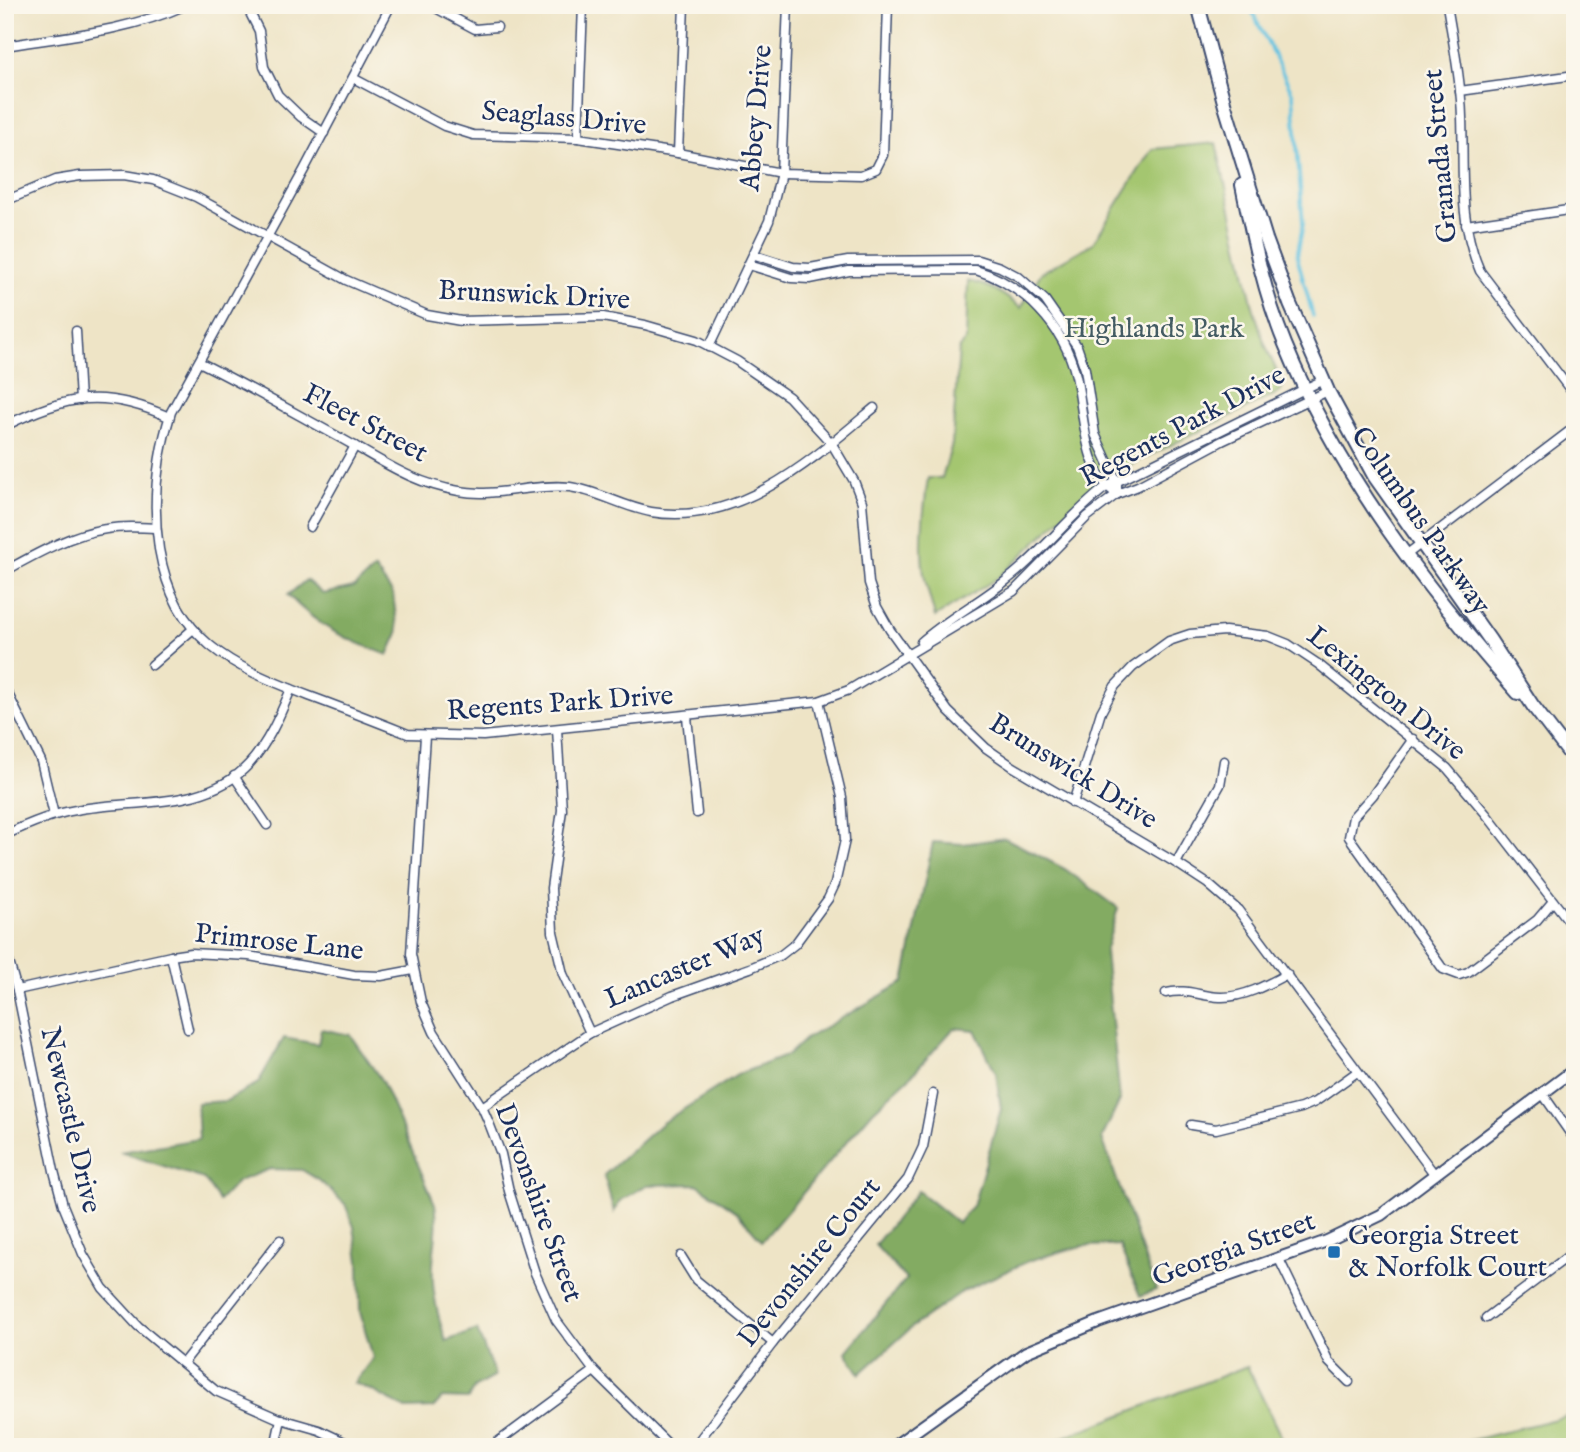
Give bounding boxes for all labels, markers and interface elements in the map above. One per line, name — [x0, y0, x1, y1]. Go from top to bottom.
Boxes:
street label: Abbey Drive — [733, 43, 781, 194]
street label: Granada Street — [1416, 67, 1466, 244]
street label: Seaglass Drive — [480, 94, 648, 144]
street label: Brunswick Drive — [437, 273, 631, 319]
park label: Highlands Park — [1064, 312, 1245, 347]
street label: Regents Park Drive — [1075, 358, 1292, 496]
street label: Fleet Street — [297, 377, 434, 472]
street label: Columbus Parkway — [1342, 420, 1498, 622]
street label: Lexington Drive — [1299, 619, 1473, 769]
street label: Regents Park Drive — [446, 679, 675, 729]
street label: Brunswick Drive — [982, 706, 1164, 838]
street label: Primrose Lane — [193, 917, 365, 969]
street label: Lancaster Way — [600, 919, 770, 1017]
street label: Newcastle Drive — [32, 1024, 108, 1217]
street label: Devonshire Street — [486, 1099, 590, 1307]
street label: Devonshire Court — [731, 1171, 889, 1355]
street label: Georgia Street — [1148, 1204, 1321, 1296]
place label: Georgia Street & Norfolk Court — [1348, 1219, 1547, 1286]
marker: Georgia Street & Norfolk Court — [1326, 1244, 1342, 1260]

